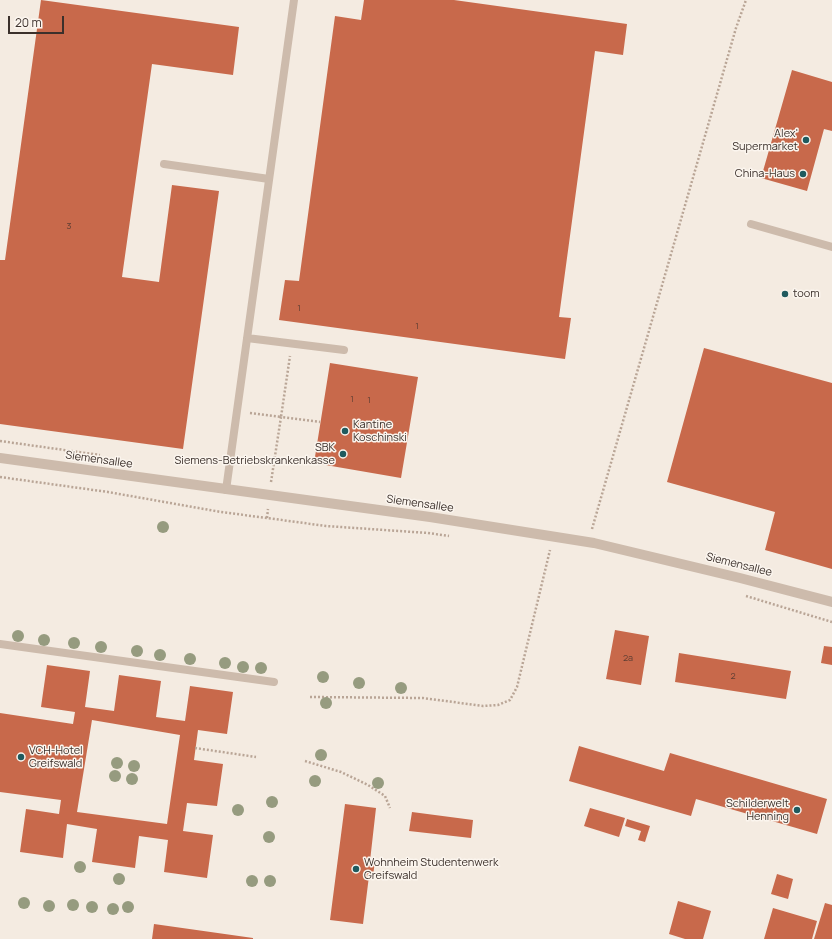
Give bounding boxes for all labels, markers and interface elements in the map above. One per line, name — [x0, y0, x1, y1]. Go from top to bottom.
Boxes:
scale bar — [10, 8, 66, 34]
text: 20 m — [15, 14, 42, 31]
place label: Alex' Supermarket — [732, 127, 798, 153]
marker: Alex' Supermarket — [801, 135, 811, 145]
place label: China-Haus — [735, 167, 795, 181]
marker: China-Haus — [798, 169, 808, 179]
house number: 3 — [67, 221, 71, 231]
place label: toom — [793, 287, 820, 301]
marker: toom — [780, 289, 790, 299]
house number: 1 — [297, 303, 301, 313]
house number: 1 — [415, 321, 419, 331]
house number: 1 — [350, 394, 354, 404]
house number: 1 — [367, 395, 371, 405]
place label: Kantine Koschinski — [353, 418, 407, 444]
marker: Kantine Koschinski — [340, 426, 350, 436]
place label: SBK Siemens-Betriebskrankenkasse — [175, 441, 335, 467]
street label: Siemensallee — [65, 449, 133, 471]
marker: SBK Siemens-Betriebskrankenkasse — [338, 449, 348, 459]
street label: Siemensallee — [386, 493, 454, 515]
street label: Siemensallee — [705, 550, 773, 580]
house number: 2a — [623, 653, 633, 663]
house number: 2 — [730, 671, 736, 681]
place label: VCH-Hotel Greifswald — [29, 744, 83, 770]
marker: VCH-Hotel Greifswald — [16, 752, 26, 762]
place label: Schilderwelt Henning — [726, 797, 789, 823]
marker: Schilderwelt Henning — [792, 805, 802, 815]
place label: Wohnheim Studentenwerk Greifswald — [364, 856, 498, 882]
marker: Wohnheim Studentenwerk Greifswald — [351, 864, 361, 874]

